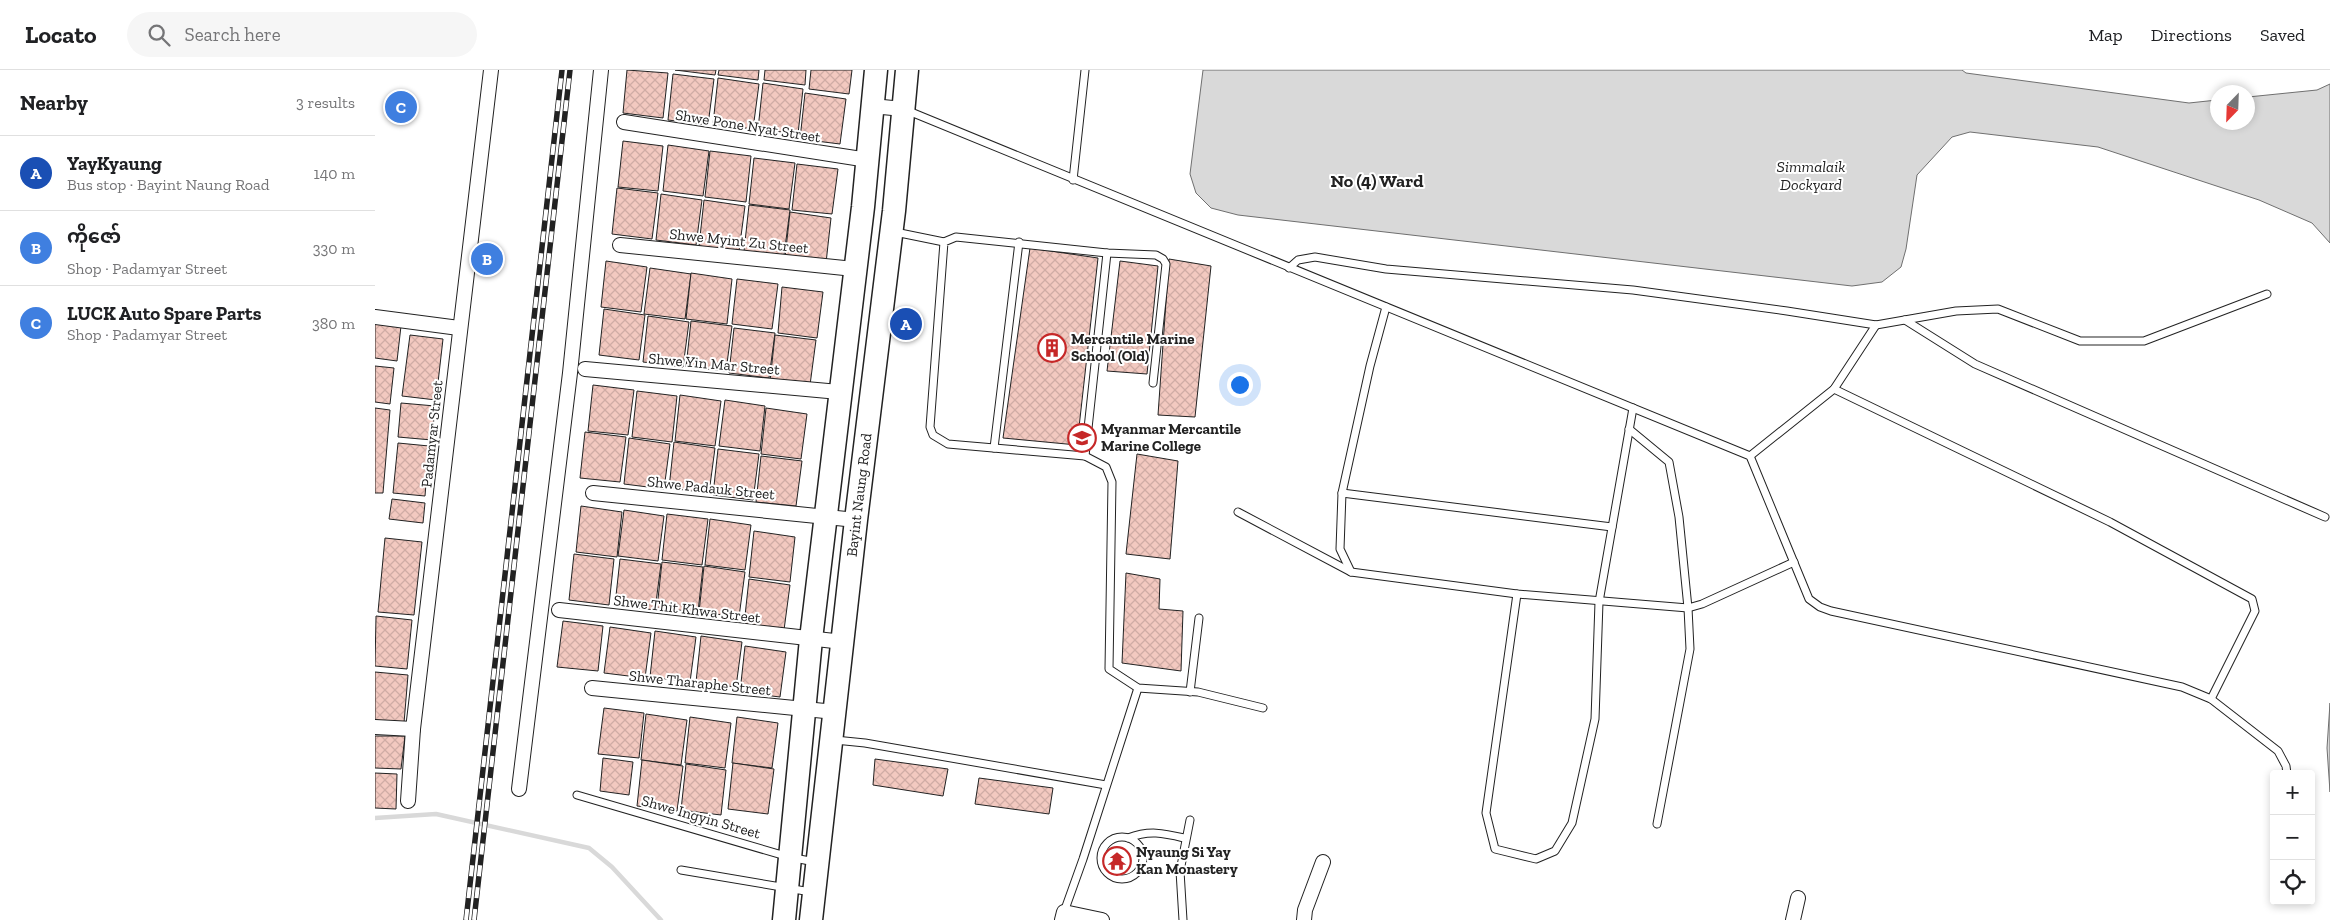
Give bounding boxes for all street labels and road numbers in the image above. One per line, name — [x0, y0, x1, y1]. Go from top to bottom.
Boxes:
street label: Shwe Pone Nyat Street — [674, 106, 822, 146]
street label: Shwe Myint Zu Street — [668, 225, 810, 257]
street label: Shwe Yin Mar Street — [648, 349, 781, 379]
street label: Padamyar Street — [417, 379, 447, 489]
street label: Bayint Naung Road — [842, 431, 876, 558]
street label: Shwe Padauk Street — [646, 472, 776, 504]
street label: Shwe Thit Khwa Street — [613, 591, 762, 627]
street label: Shwe Tharaphe Street — [628, 667, 772, 699]
street label: Shwe Ingyin Street — [639, 791, 763, 843]

